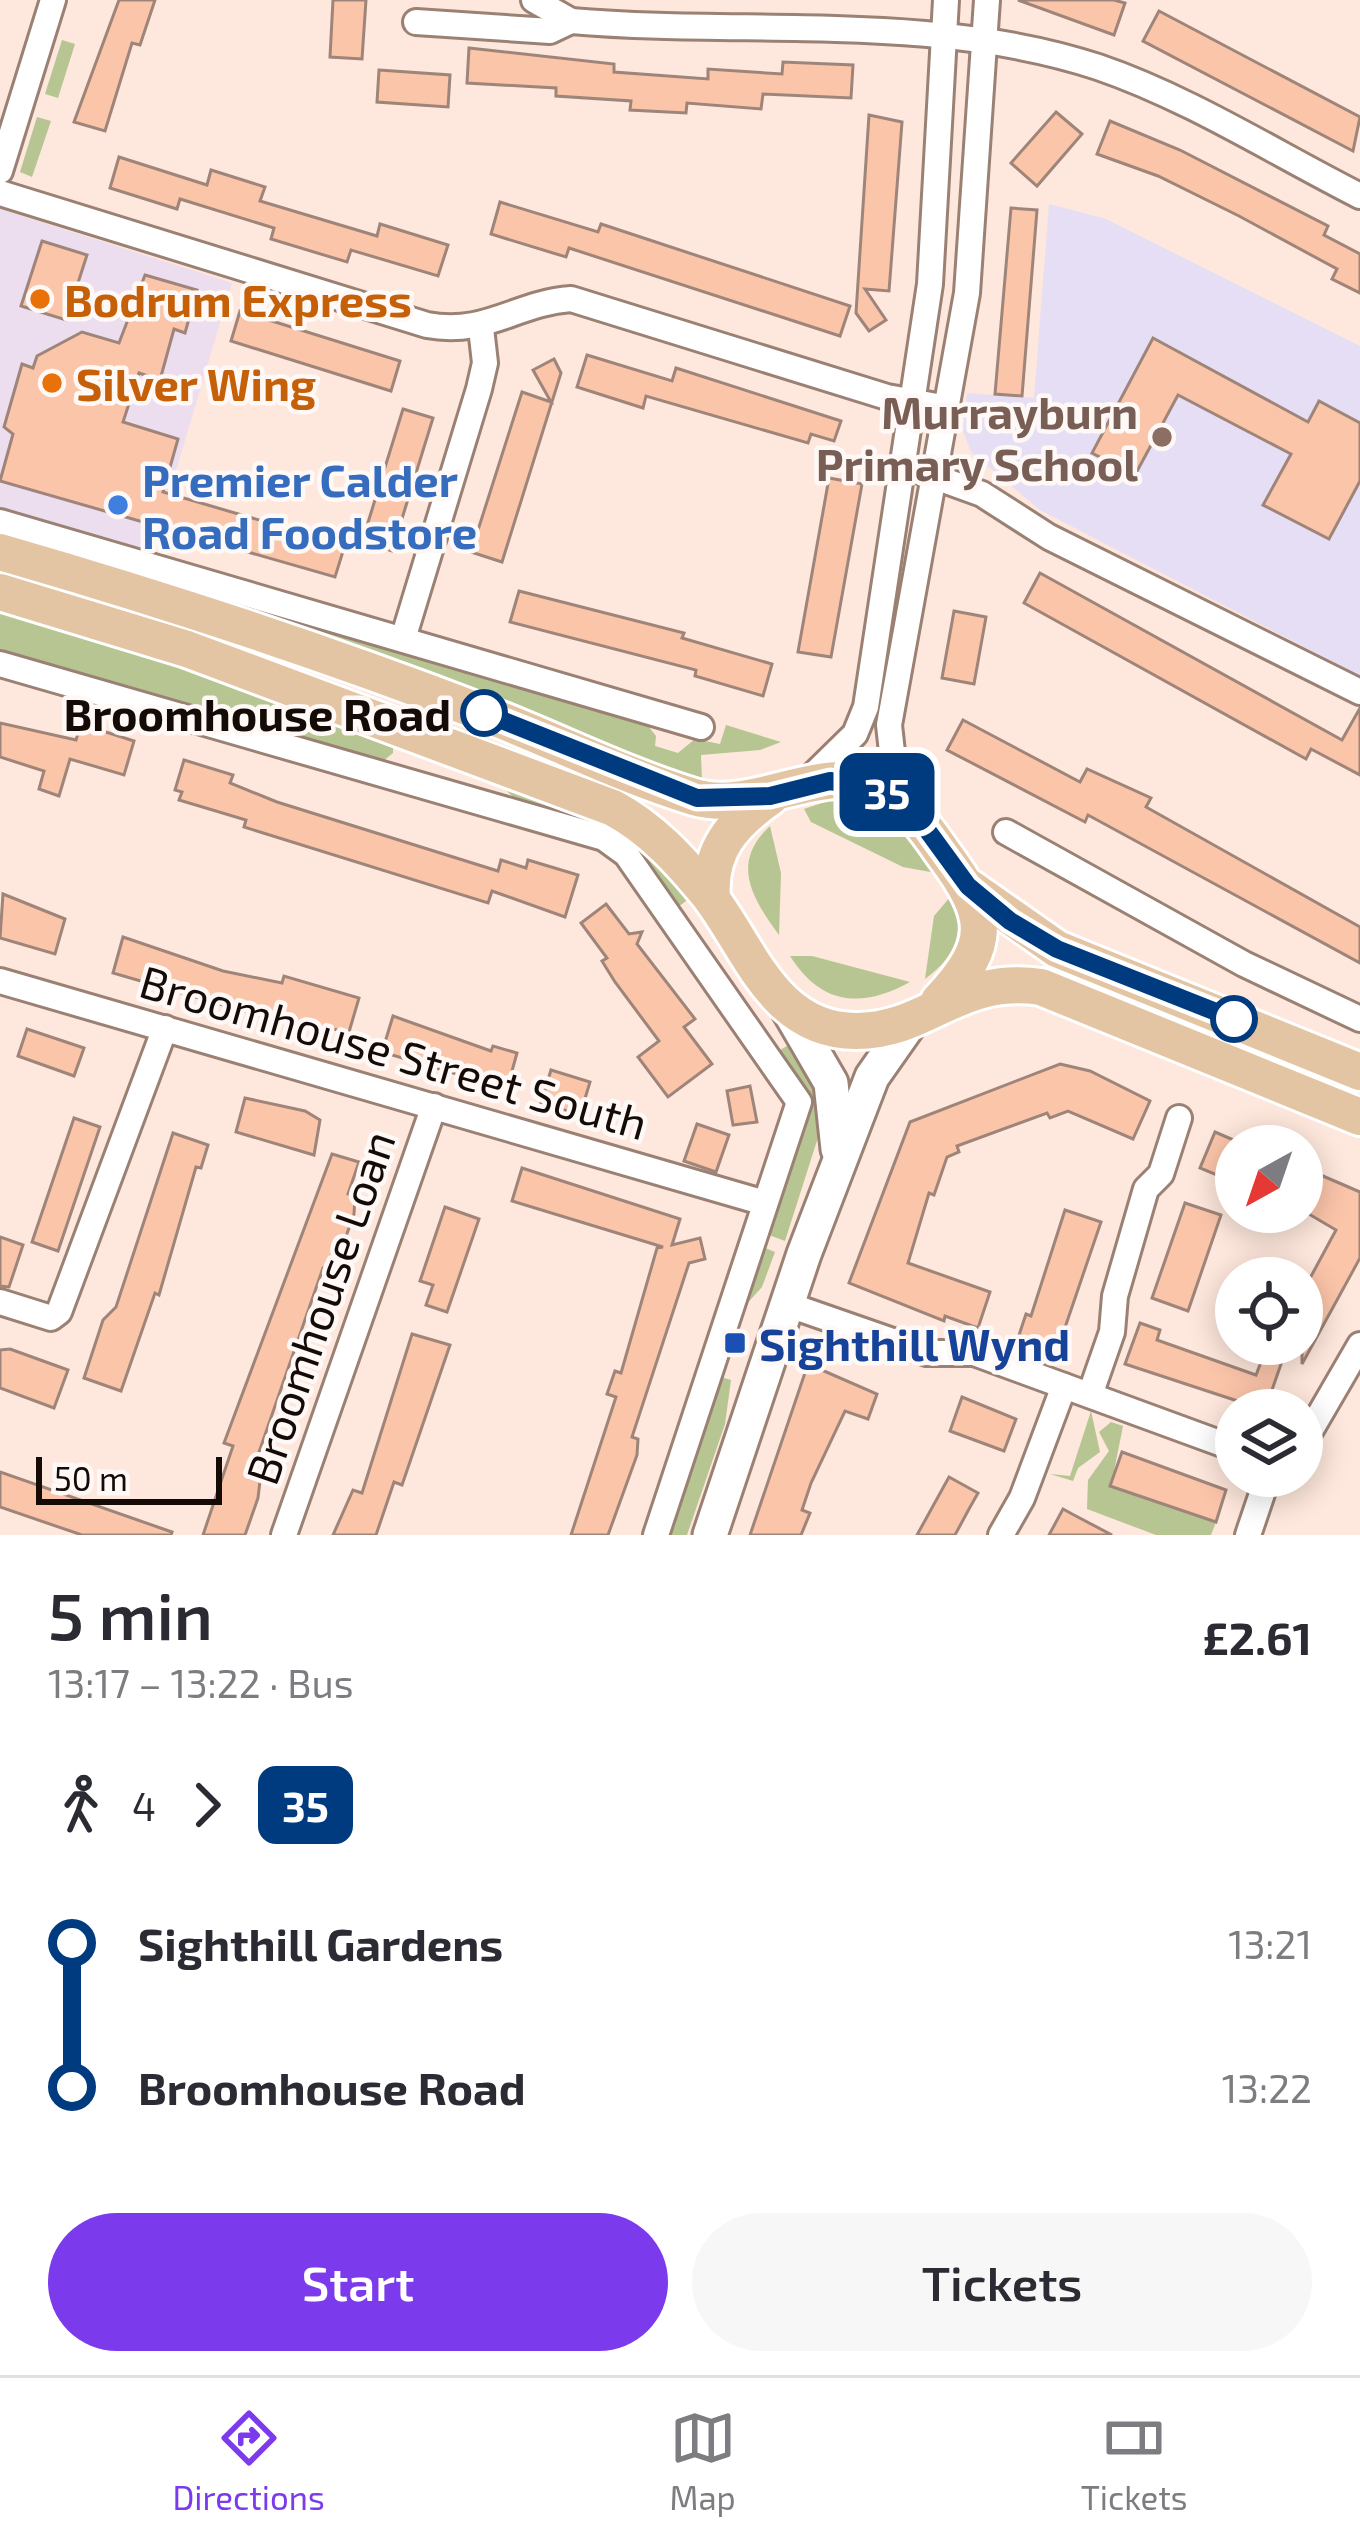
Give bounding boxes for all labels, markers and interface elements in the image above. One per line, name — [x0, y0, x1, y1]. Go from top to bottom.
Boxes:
place label: Bodrum Express — [64, 272, 412, 326]
marker: Bodrum Express — [27, 286, 53, 312]
place label: Silver Wing — [76, 356, 316, 410]
marker: Silver Wing — [39, 370, 65, 396]
place label: Murrayburn Primary School — [816, 384, 1138, 491]
marker: Murrayburn Primary School — [1149, 424, 1175, 450]
place label: Premier Calder Road Foodstore — [142, 452, 477, 558]
marker: Premier Calder Road Foodstore — [105, 492, 131, 518]
place label: Broomhouse Road — [63, 686, 451, 740]
marker: Broomhouse Road — [462, 691, 506, 735]
line badge: 35 — [833, 753, 941, 831]
text: 35 — [864, 767, 911, 817]
street label: Broomhouse Street South — [134, 953, 654, 1149]
unlabelled marker — [1212, 997, 1256, 1041]
street label: Broomhouse Loan — [233, 1123, 405, 1491]
north arrow — [1215, 1125, 1323, 1233]
map controls — [1215, 1125, 1323, 1497]
button: locate — [1215, 1257, 1323, 1365]
place label: Sighthill Wynd — [759, 1316, 1070, 1371]
marker: Sighthill Wynd — [722, 1330, 748, 1356]
button: layers — [1215, 1389, 1323, 1497]
scale bar — [36, 1451, 222, 1504]
text: 50 m — [54, 1458, 128, 1498]
text: 5 min — [48, 1574, 213, 1653]
text: £2.61 — [1203, 1610, 1312, 1664]
text: 13:17 – 13:22 · Bus — [48, 1659, 353, 1706]
icon: walk — [48, 1772, 114, 1838]
icon: forward — [174, 1772, 240, 1838]
text: 35 — [282, 1780, 329, 1830]
text: 4 — [132, 1782, 156, 1829]
text: Sighthill Gardens — [138, 1916, 503, 1970]
text: 13:21 — [1228, 1920, 1312, 1967]
text: Broomhouse Road — [138, 2060, 526, 2114]
text: 13:22 — [1222, 2064, 1312, 2111]
button: Start — [48, 2213, 668, 2351]
button: Tickets — [692, 2213, 1312, 2351]
tab: Directions — [172, 2405, 325, 2517]
tab: Map — [670, 2405, 736, 2517]
tab: Tickets — [1081, 2405, 1188, 2517]

